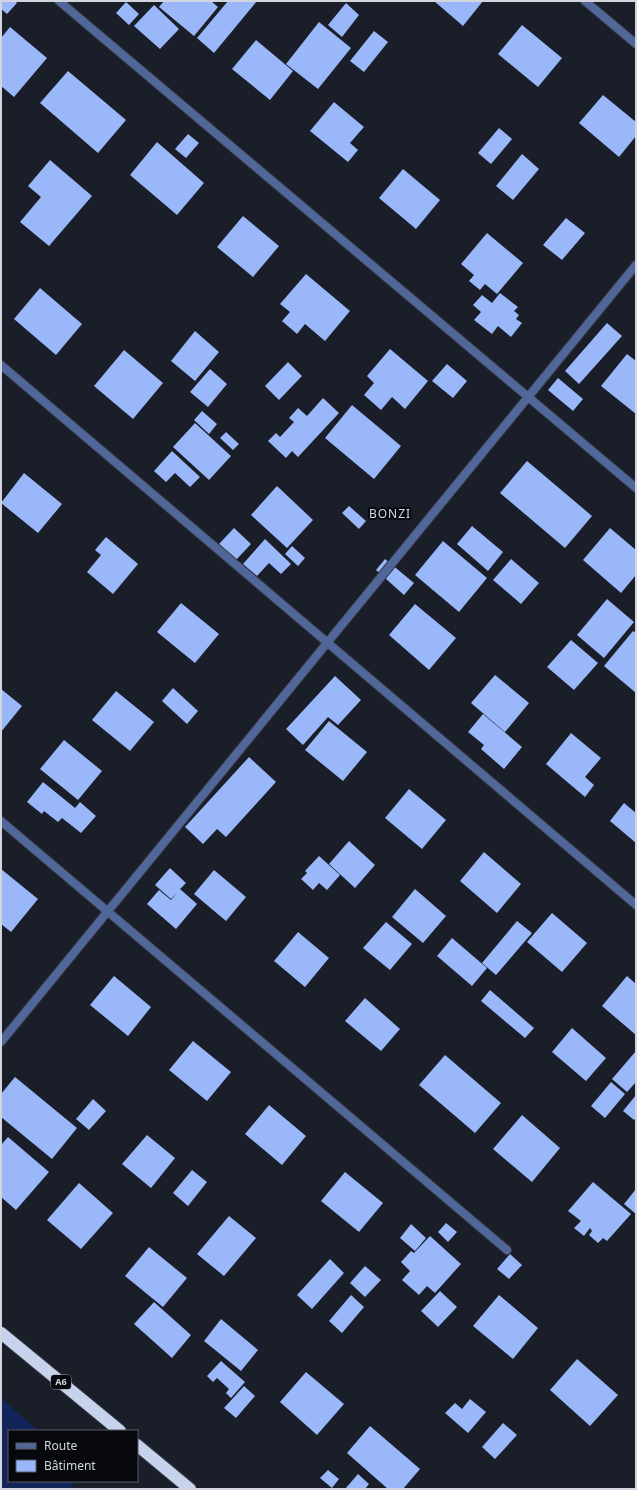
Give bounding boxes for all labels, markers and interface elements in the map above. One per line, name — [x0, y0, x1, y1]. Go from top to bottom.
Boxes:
district label: BONZI — [369, 505, 411, 522]
road number: A6 — [51, 1375, 71, 1389]
legend — [8, 1430, 138, 1482]
text: Route — [44, 1437, 77, 1454]
text: Bâtiment — [44, 1457, 96, 1474]

